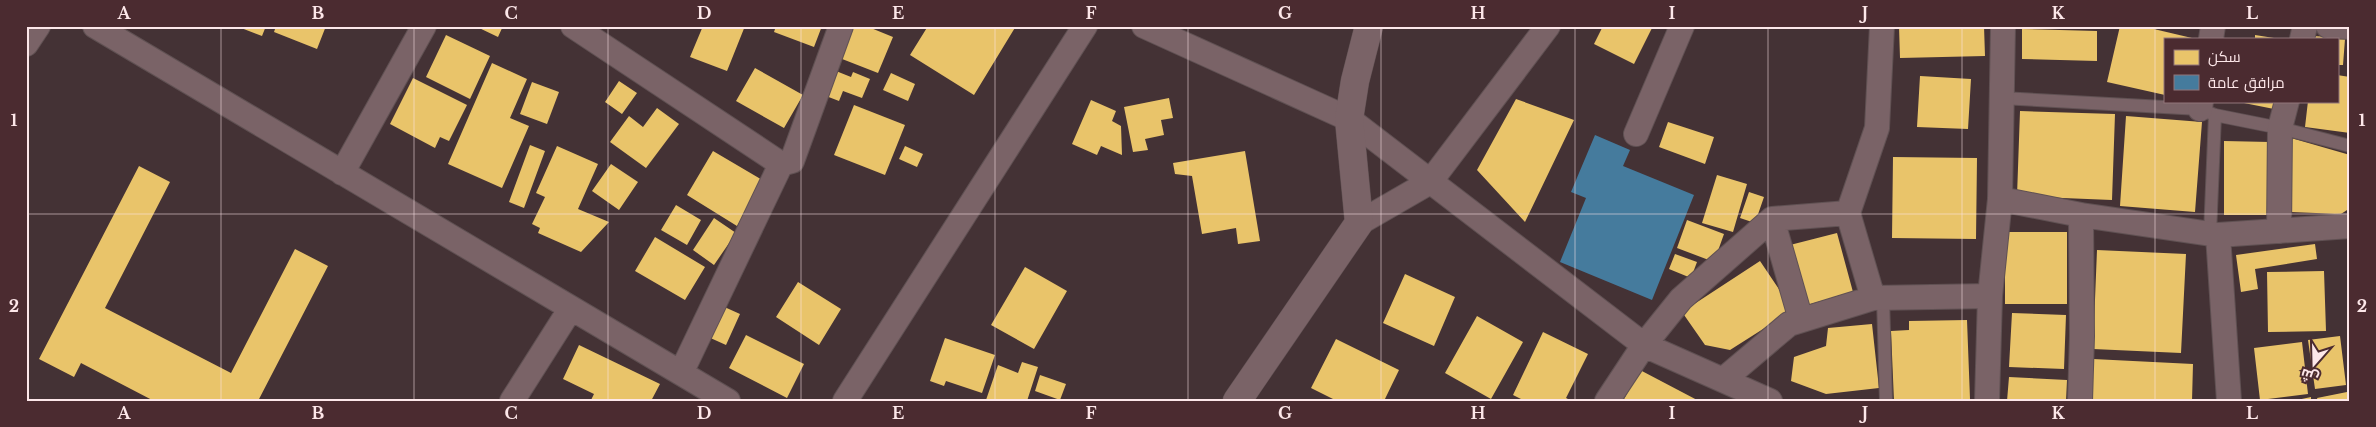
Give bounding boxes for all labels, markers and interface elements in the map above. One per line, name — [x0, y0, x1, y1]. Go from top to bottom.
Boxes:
text: A — [117, 3, 132, 23]
text: B — [312, 3, 325, 23]
text: C — [504, 3, 518, 23]
text: D — [697, 3, 711, 23]
text: E — [892, 3, 904, 23]
text: F — [1085, 3, 1097, 23]
text: G — [1278, 3, 1292, 23]
text: H — [1470, 3, 1486, 23]
text: I — [1669, 3, 1676, 23]
text: J — [1859, 3, 1868, 23]
text: K — [2051, 3, 2065, 23]
text: L — [2246, 3, 2258, 23]
legend — [2164, 38, 2338, 102]
text: سكن — [2208, 47, 2241, 67]
text: مرافق عامة — [2208, 73, 2285, 93]
text: 1 — [11, 110, 18, 130]
text: 1 — [2359, 110, 2366, 130]
text: 2 — [9, 296, 19, 316]
text: 2 — [2357, 296, 2367, 316]
north arrow — [2288, 340, 2338, 390]
text: ش — [2298, 365, 2321, 388]
text: A — [117, 403, 132, 423]
text: B — [312, 403, 325, 423]
text: C — [504, 403, 518, 423]
text: D — [697, 403, 711, 423]
text: E — [892, 403, 904, 423]
text: F — [1085, 403, 1097, 423]
text: G — [1278, 403, 1292, 423]
text: H — [1470, 403, 1486, 423]
text: I — [1669, 403, 1676, 423]
text: J — [1859, 403, 1868, 423]
text: K — [2051, 403, 2065, 423]
text: L — [2246, 403, 2258, 423]

